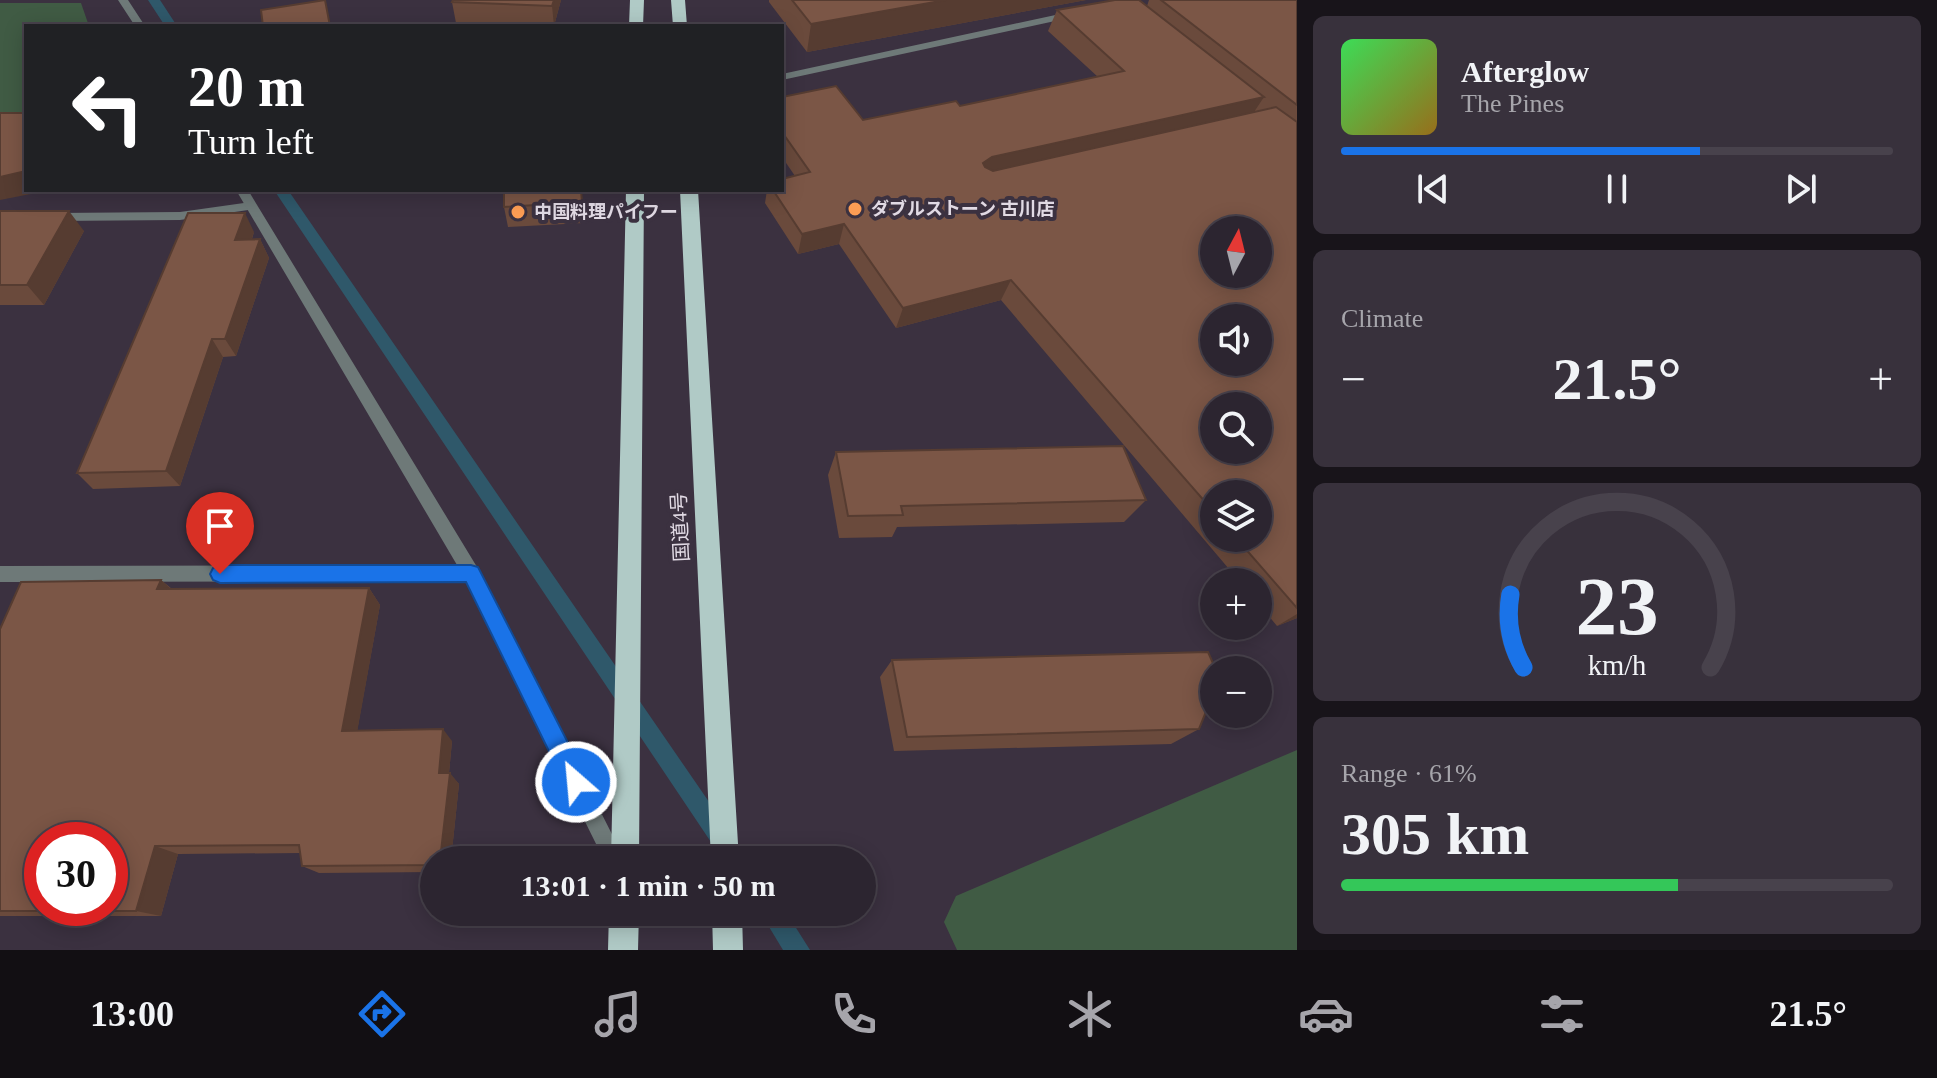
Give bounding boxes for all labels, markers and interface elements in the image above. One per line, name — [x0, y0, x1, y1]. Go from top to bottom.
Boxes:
text: Afterglow — [1461, 55, 1589, 88]
icon: left — [56, 56, 160, 160]
text: 20 m — [188, 56, 305, 118]
text: The Pines — [1461, 89, 1564, 118]
text: Turn left — [188, 122, 314, 162]
icon: previous — [1411, 167, 1455, 211]
icon: pause — [1595, 167, 1639, 211]
icon: next — [1779, 167, 1823, 211]
place label: ダブルストーン 古川店 — [871, 199, 1055, 219]
marker: ダブルストーン 古川店 — [846, 200, 864, 218]
place label: 中国料理パイフー — [534, 202, 678, 222]
marker: 中国料理パイフー — [509, 203, 527, 221]
north arrow — [1200, 216, 1272, 288]
map controls — [1200, 216, 1272, 728]
button: sound — [1200, 304, 1272, 376]
text: Climate — [1341, 304, 1423, 333]
text: 21.5° — [1553, 346, 1682, 412]
text: − — [1341, 355, 1366, 404]
text: + — [1868, 355, 1893, 404]
button: search — [1200, 392, 1272, 464]
button: layers — [1200, 480, 1272, 552]
street label: 国道4号 — [667, 491, 693, 563]
pin — [186, 492, 254, 574]
icon: arrive — [198, 504, 242, 548]
text: 23 — [1575, 559, 1659, 651]
button: + — [1200, 568, 1272, 640]
text: km/h — [1588, 650, 1646, 681]
button: − — [1200, 656, 1272, 728]
position arrow — [534, 740, 618, 824]
text: Range · 61% — [1341, 759, 1477, 788]
text: 305 km — [1341, 801, 1529, 867]
speed limit sign: 30 — [24, 822, 128, 926]
text: 13:01 · 1 min · 50 m — [521, 869, 776, 902]
icon: directions — [354, 986, 410, 1042]
icon: music — [590, 986, 646, 1042]
icon: phone — [826, 986, 882, 1042]
icon: climate — [1062, 986, 1118, 1042]
icon: car — [1298, 986, 1354, 1042]
icon: filters — [1534, 986, 1590, 1042]
text: 13:00 — [90, 994, 174, 1034]
text: 21.5° — [1770, 994, 1847, 1034]

